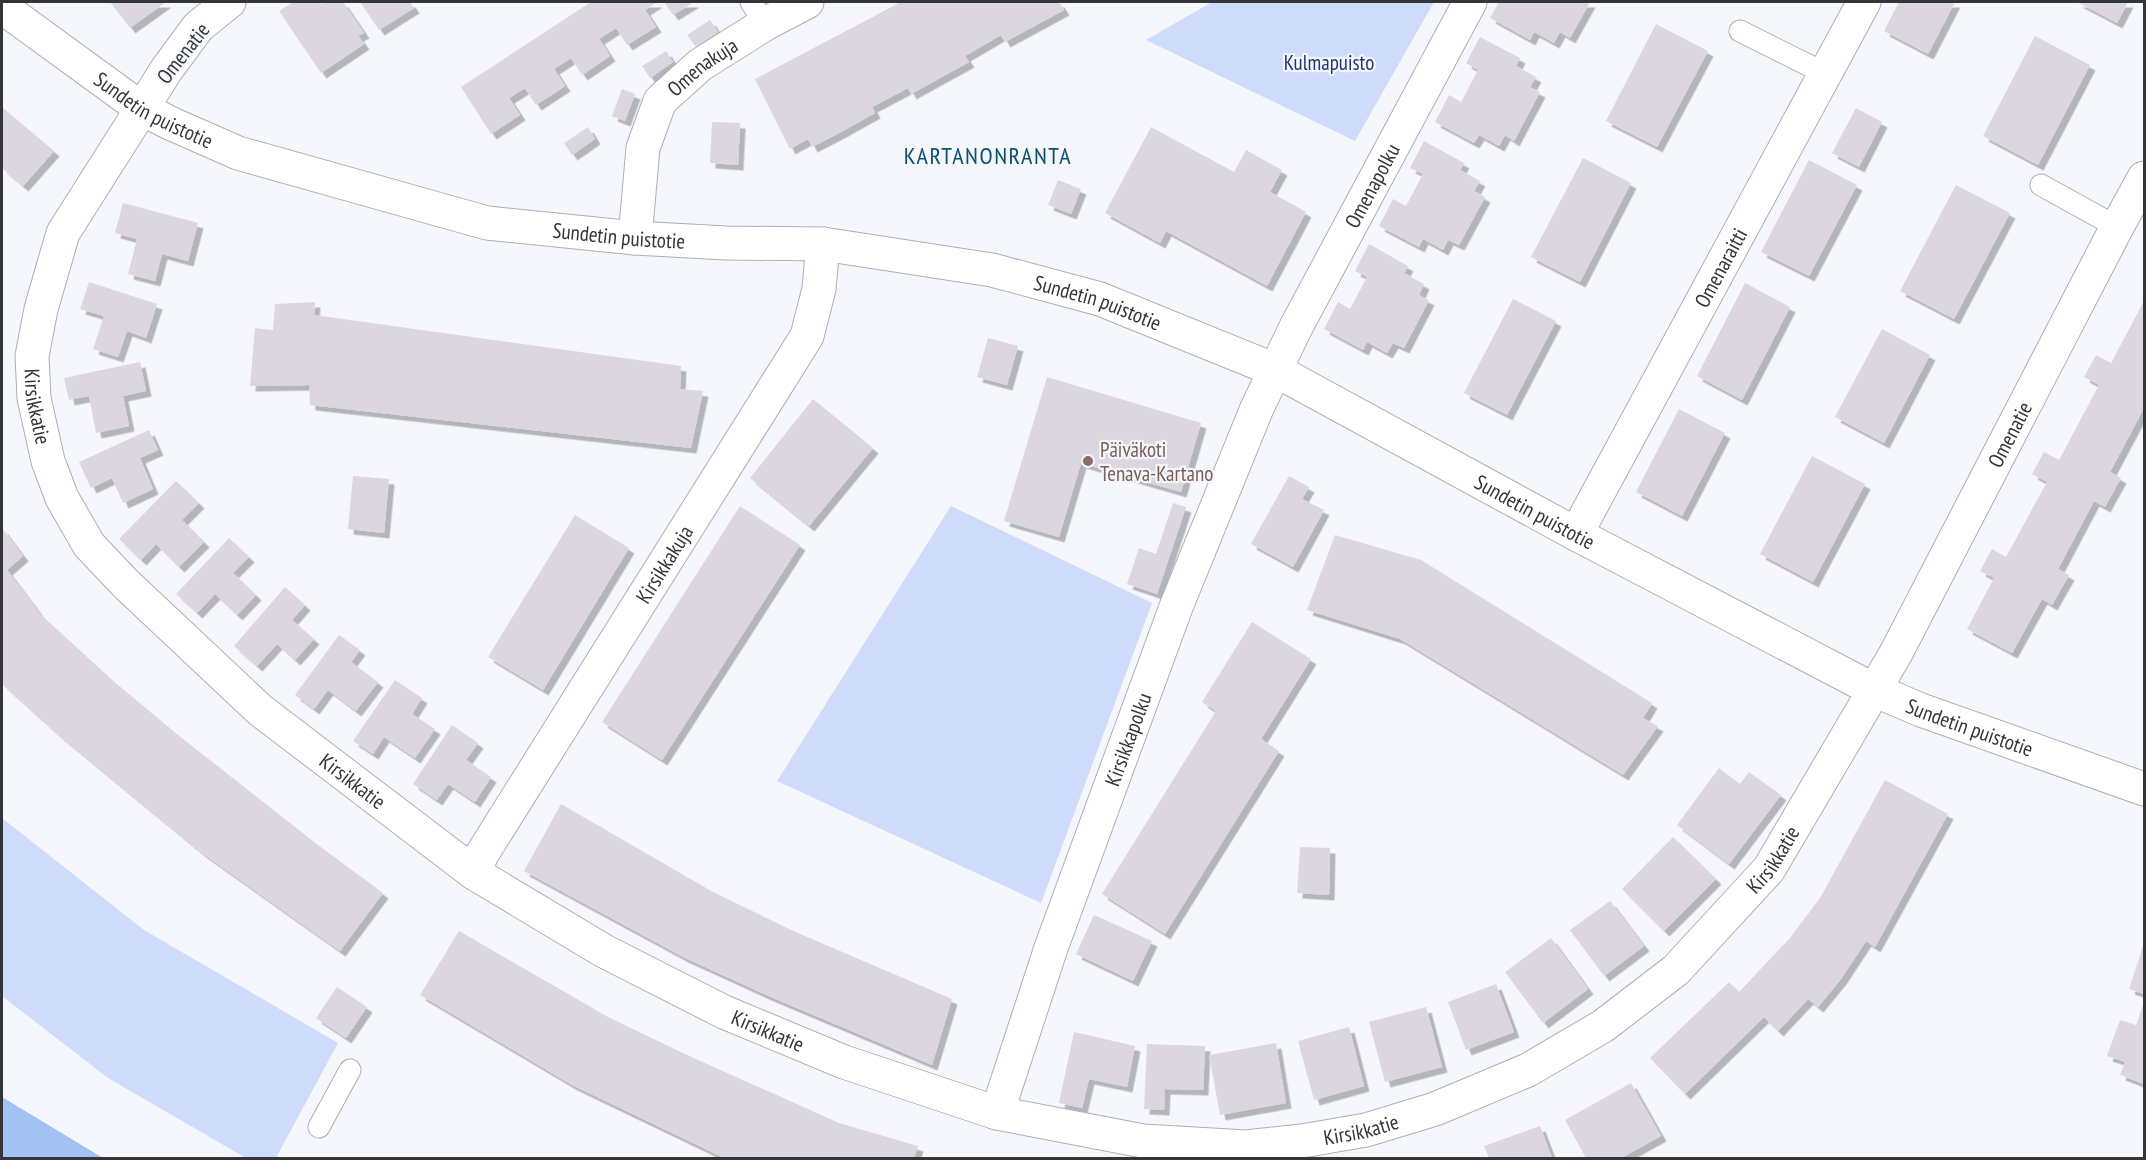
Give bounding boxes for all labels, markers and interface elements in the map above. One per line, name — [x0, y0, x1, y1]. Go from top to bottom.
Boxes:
street label: Omenatie — [151, 17, 215, 89]
street label: Omenakuja — [661, 31, 742, 102]
park label: Kulmapuisto — [1284, 49, 1374, 76]
street label: Sundetin puistotie — [89, 65, 217, 154]
street label: Omenapolku — [1338, 139, 1405, 232]
district label: KARTANONRANTA — [904, 140, 1072, 171]
street label: Sundetin puistotie — [551, 216, 686, 254]
street label: Omenaraitti — [1688, 223, 1753, 312]
street label: Sundetin puistotie — [1031, 268, 1165, 336]
street label: Kirsikkatie — [19, 368, 57, 447]
street label: Omenatie — [1981, 397, 2038, 472]
place label: Päiväkoti Tenava-Kartano — [1100, 436, 1213, 487]
marker: Päiväkoti Tenava-Kartano — [1081, 454, 1095, 468]
street label: Sundetin puistotie — [1470, 468, 1600, 555]
street label: Kirsikkakuja — [629, 520, 699, 608]
street label: Kirsikkapolku — [1098, 689, 1157, 790]
street label: Sundetin puistotie — [1902, 692, 2037, 762]
street label: Kirsikkatie — [314, 747, 391, 815]
street label: Kirsikkatie — [1740, 821, 1805, 899]
street label: Kirsikkatie — [728, 1003, 808, 1057]
street label: Kirsikkatie — [1321, 1107, 1402, 1151]

